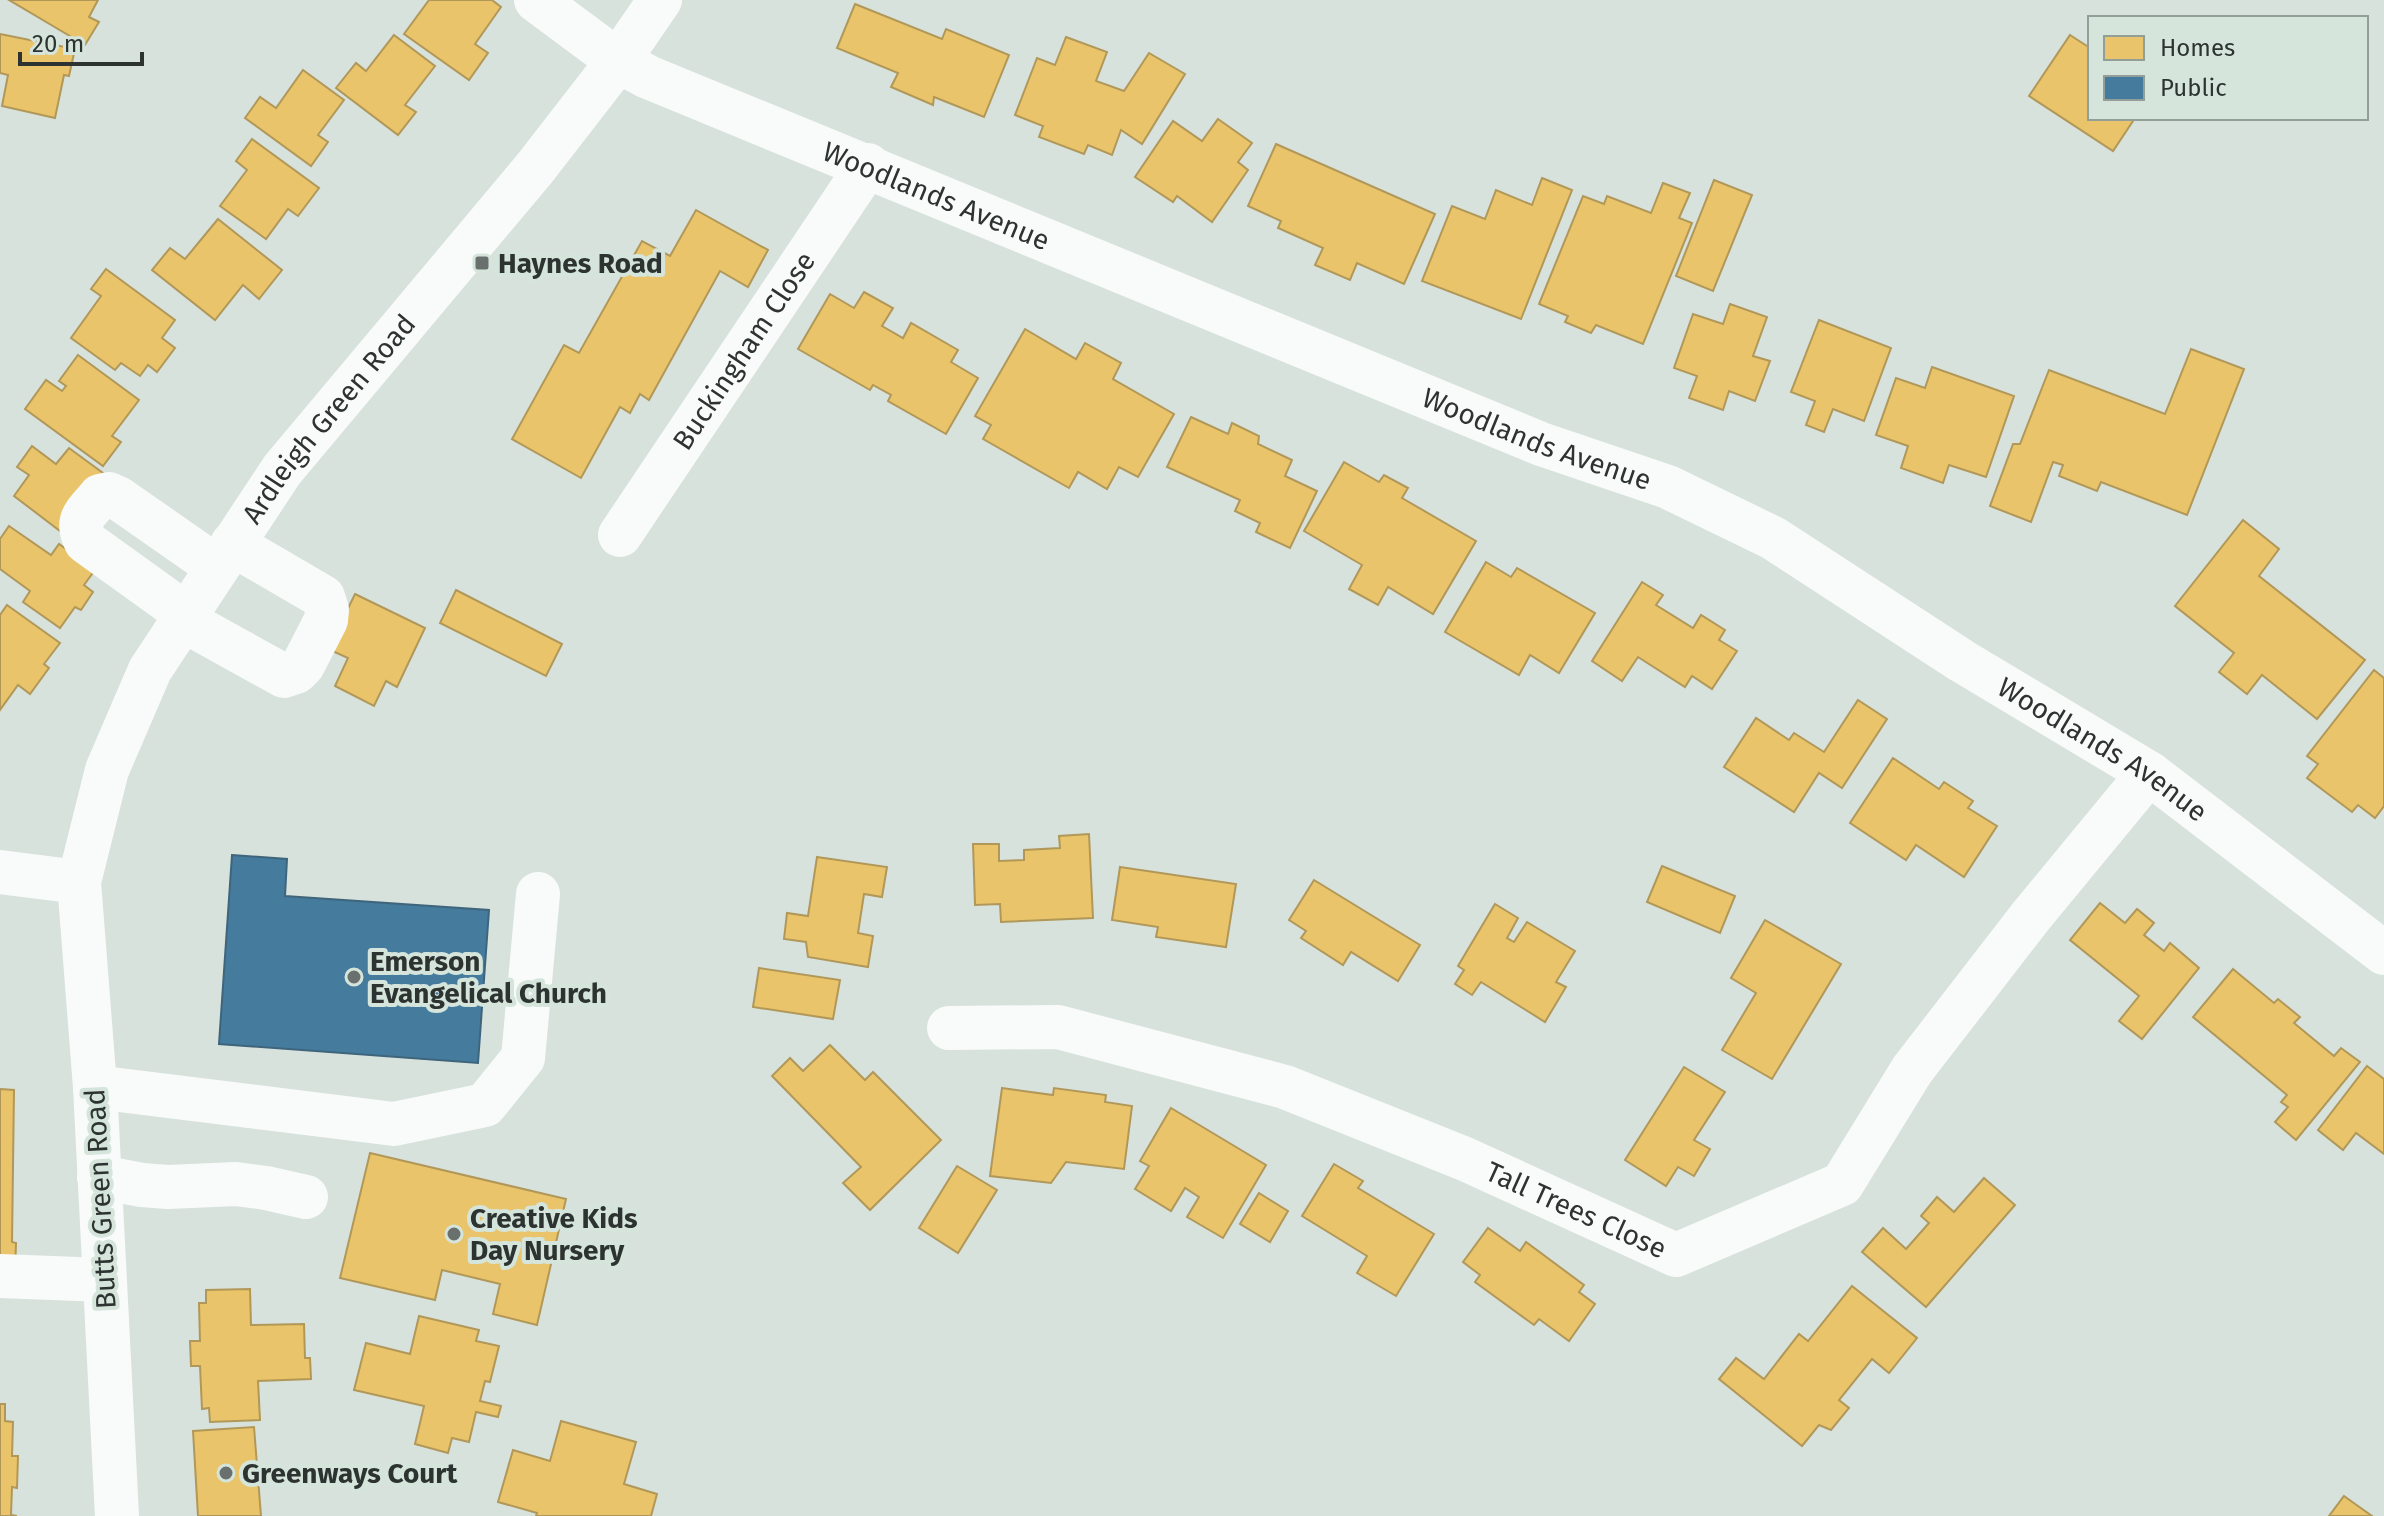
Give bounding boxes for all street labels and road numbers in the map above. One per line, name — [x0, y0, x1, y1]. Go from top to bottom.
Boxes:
street label: Woodlands Avenue — [818, 135, 1055, 257]
street label: Buckingham Close — [666, 246, 822, 456]
street label: Ardleigh Green Road — [235, 308, 422, 530]
street label: Woodlands Avenue — [1417, 381, 1655, 497]
street label: Woodlands Avenue — [1992, 670, 2214, 829]
street label: Butts Green Road — [78, 1088, 123, 1310]
street label: Tall Trees Close — [1481, 1155, 1672, 1265]

